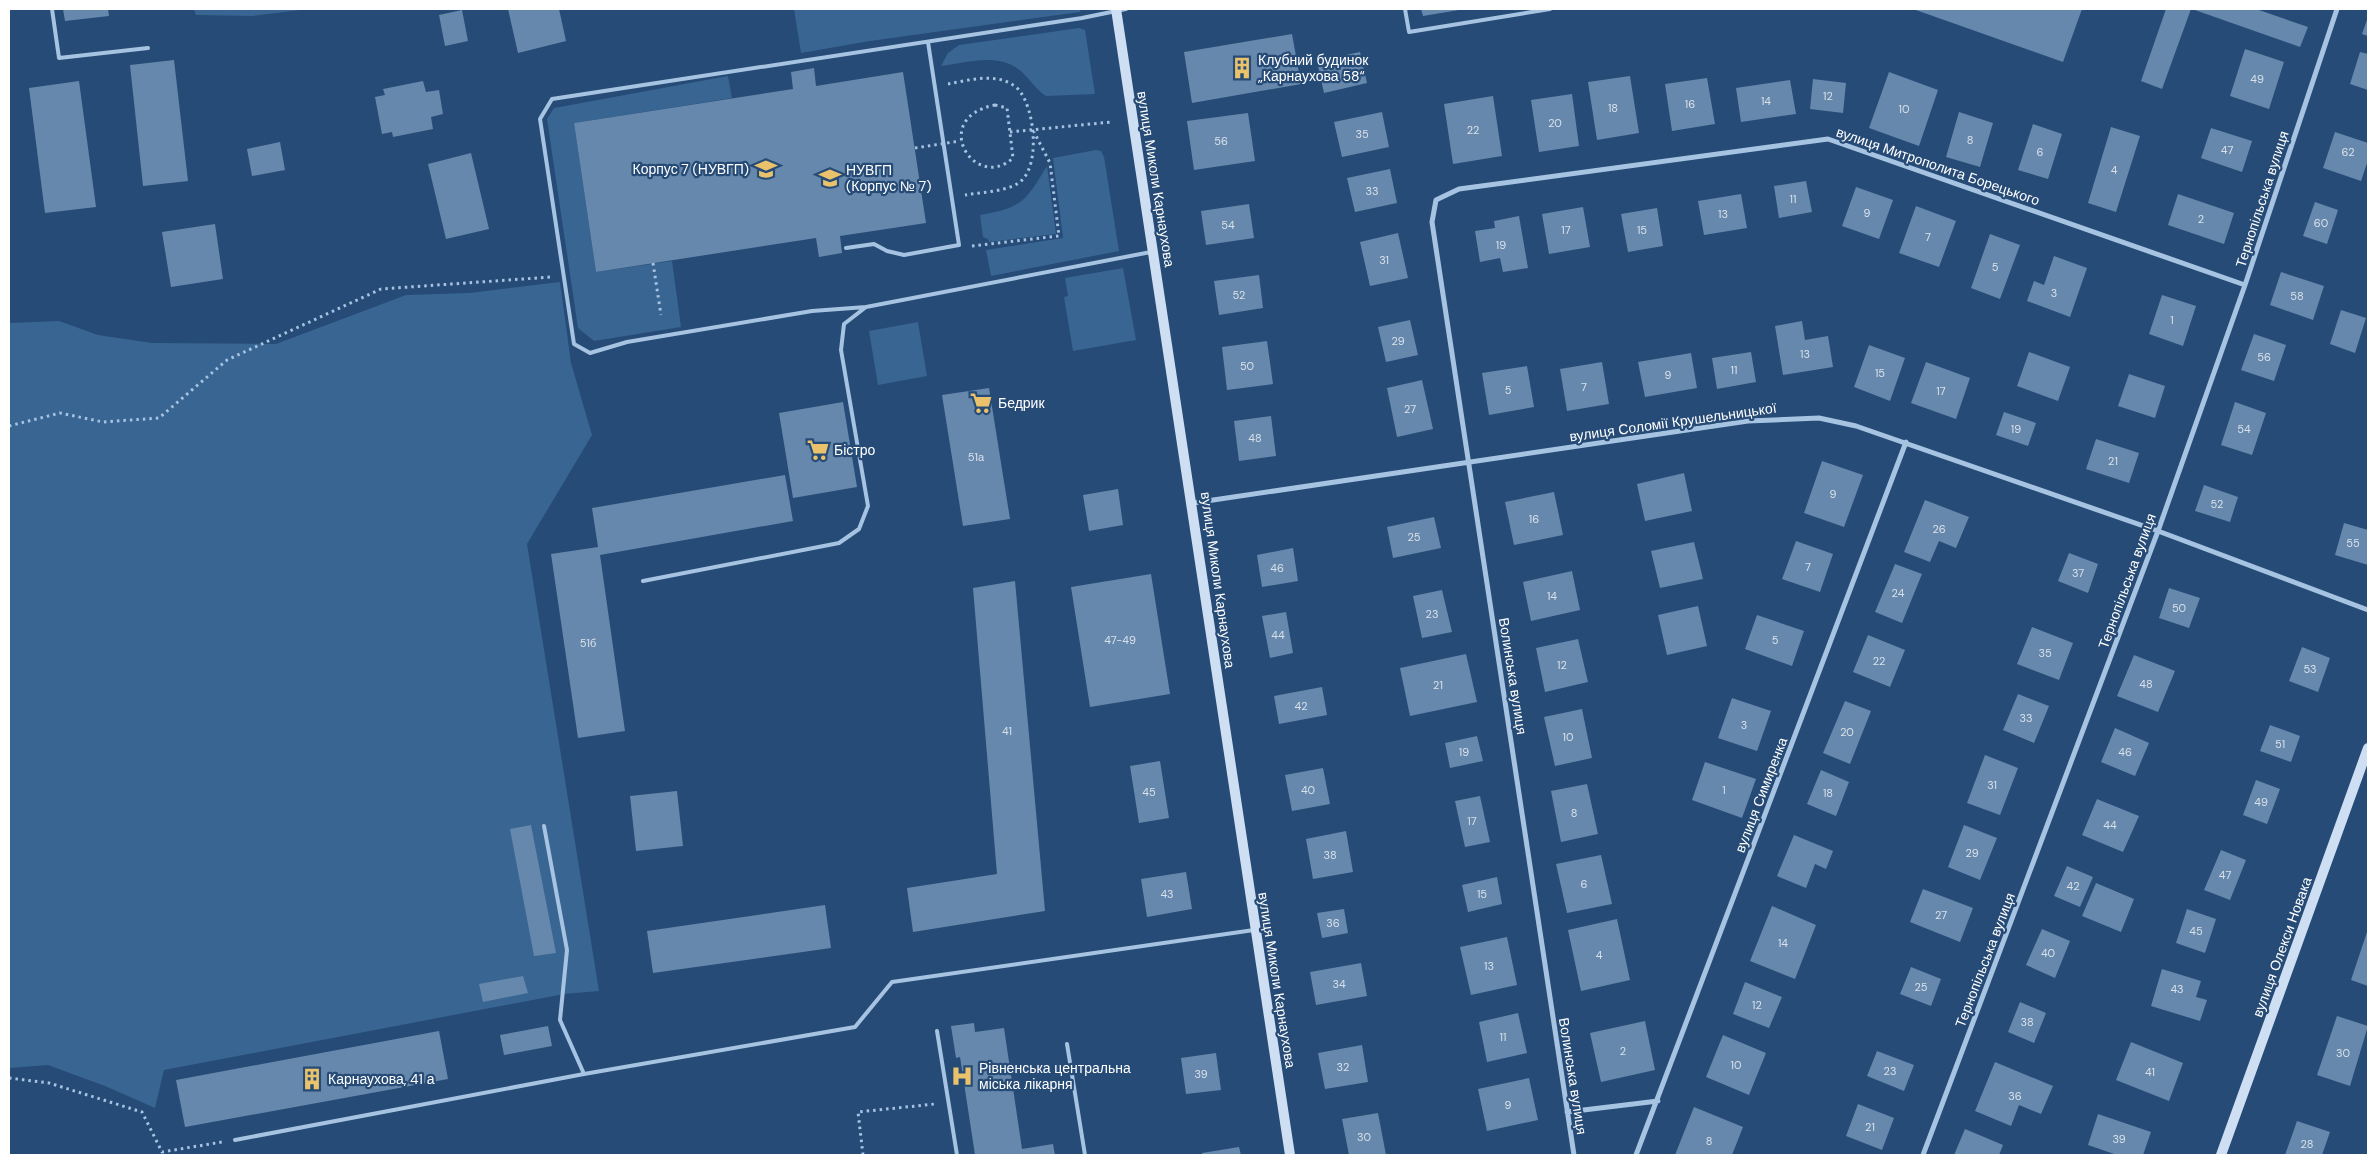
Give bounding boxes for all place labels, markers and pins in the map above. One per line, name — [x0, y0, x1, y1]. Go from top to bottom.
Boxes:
place label: Клубний будинок „Карнаухова 58“ — [1258, 51, 1369, 85]
building icon: Клубний будинок „Карнаухова 58“ — [1229, 55, 1255, 81]
school or university icon: Корпус 7 (НУВГП) — [753, 156, 779, 182]
place label: Корпус 7 (НУВГП) — [632, 160, 749, 178]
place label: НУВГП (Корпус № 7) — [846, 161, 932, 195]
school or university icon: НУВГП (Корпус № 7) — [817, 165, 843, 191]
supermarket icon: Бедрик — [968, 390, 994, 416]
place label: Бедрик — [998, 394, 1045, 412]
supermarket icon: Бістро — [805, 437, 831, 463]
place label: Бістро — [834, 441, 875, 459]
place label: Рівненська центральна міська лікарня — [979, 1059, 1131, 1093]
hospital icon: Рівненська центральна міська лікарня — [949, 1063, 975, 1089]
building icon: Карнаухова, 41 а — [299, 1066, 325, 1092]
place label: Карнаухова, 41 а — [328, 1070, 435, 1088]

